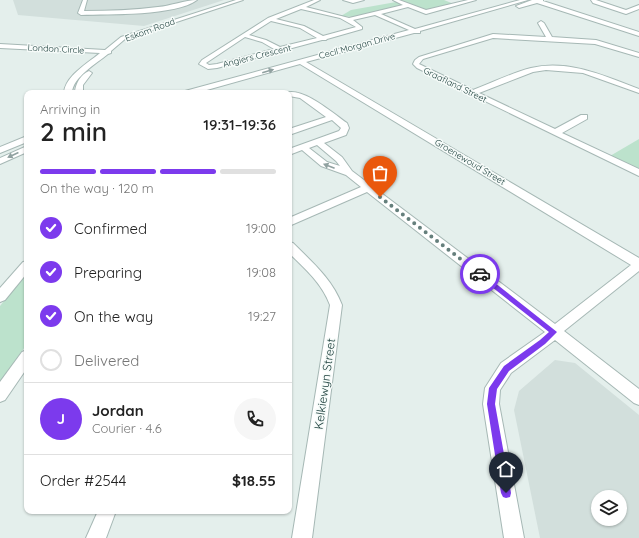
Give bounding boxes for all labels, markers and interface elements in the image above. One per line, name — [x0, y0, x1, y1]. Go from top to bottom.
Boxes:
street label: Eskom Road — [123, 15, 176, 44]
street label: Cecil Morgan Drive — [317, 30, 396, 61]
street label: London Circle — [27, 42, 85, 55]
street label: Angiers Crescent — [221, 42, 292, 69]
street label: Graafland Street — [422, 64, 489, 105]
one-way arrow — [263, 68, 275, 74]
text: Arriving in — [40, 101, 100, 117]
text: 2 min — [40, 115, 107, 148]
text: 19:31–19:36 — [203, 115, 276, 134]
street label: Groenewoud Street — [433, 136, 507, 187]
one-way arrow — [8, 152, 19, 158]
pin — [363, 156, 397, 197]
one-way arrow — [323, 162, 335, 168]
icon: bag — [369, 162, 391, 184]
text: On the way · 120 m — [40, 180, 154, 196]
icon: check — [40, 217, 62, 239]
text: Confirmed — [74, 219, 147, 238]
text: 19:00 — [246, 220, 276, 236]
courier — [460, 254, 500, 294]
icon: check — [40, 261, 62, 283]
text: Preparing — [74, 263, 142, 282]
icon: car — [469, 263, 491, 285]
text: 19:08 — [247, 264, 276, 280]
icon: check — [40, 305, 62, 327]
text: On the way — [74, 307, 153, 326]
text: 19:27 — [248, 308, 276, 324]
street label: Kelkiewyn Street — [311, 337, 338, 431]
text: Delivered — [74, 351, 139, 370]
button: phone — [234, 398, 276, 440]
text: Jordan — [92, 401, 144, 420]
text: J — [57, 409, 65, 428]
text: Courier · 4.6 — [92, 420, 162, 436]
pin — [489, 452, 523, 493]
icon: home — [495, 458, 517, 480]
text: Order #2544 — [40, 471, 126, 490]
text: $18.55 — [232, 471, 276, 490]
map controls — [591, 490, 627, 526]
button: layers — [591, 490, 627, 526]

